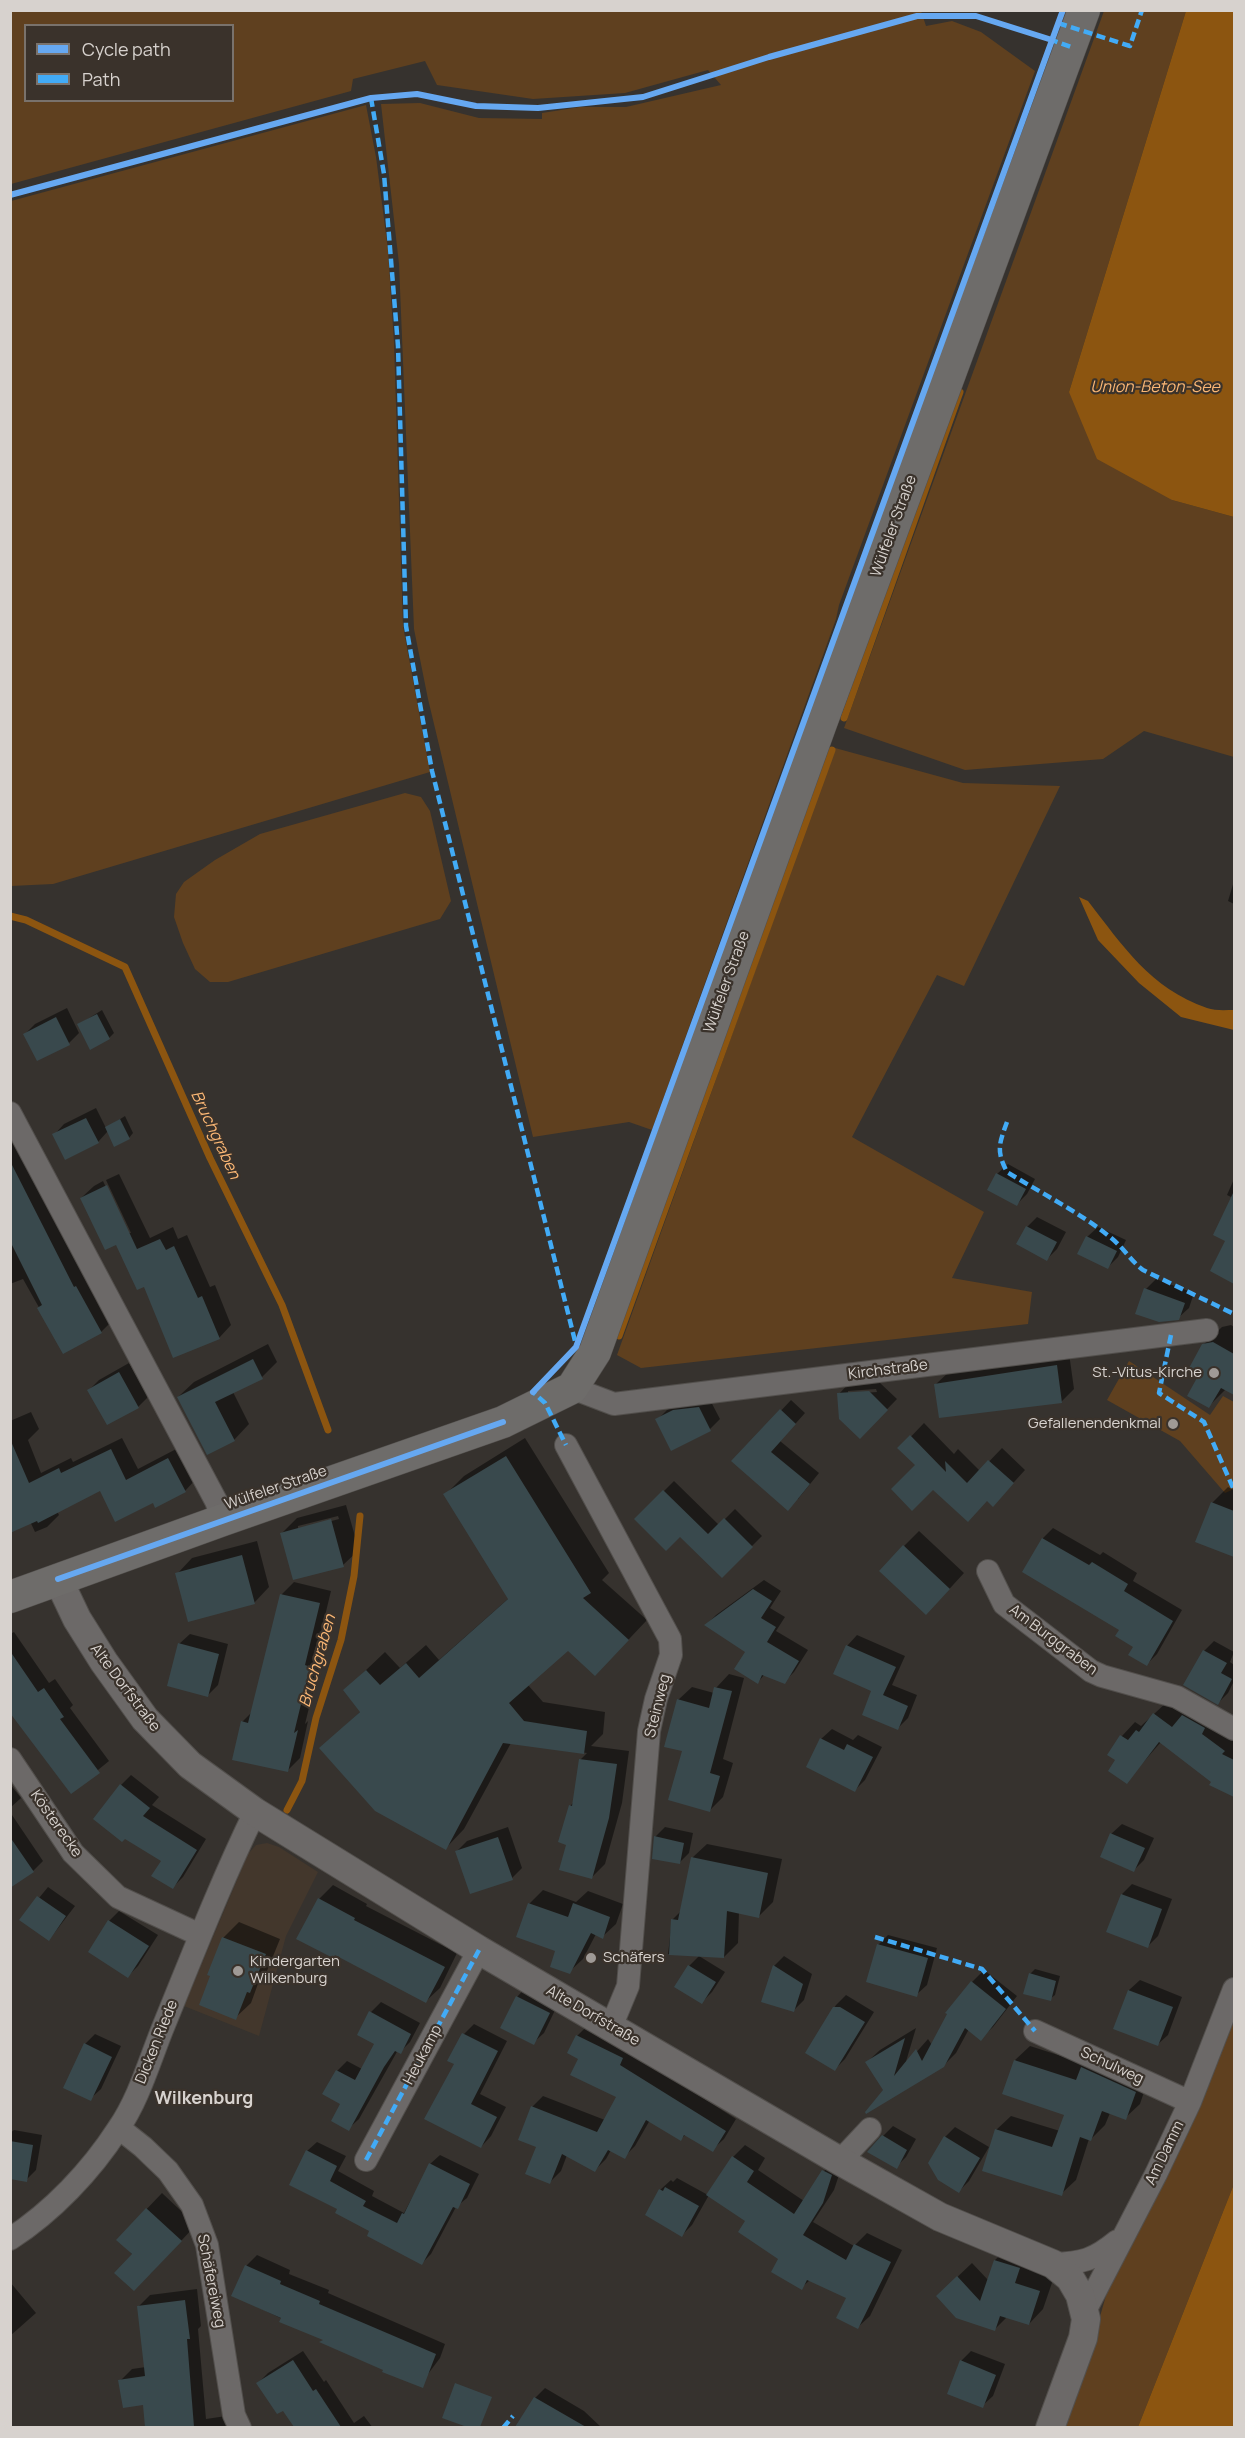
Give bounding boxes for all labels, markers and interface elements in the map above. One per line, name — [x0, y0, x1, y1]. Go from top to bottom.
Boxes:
legend — [24, 24, 234, 102]
text: Cycle path — [82, 37, 171, 61]
text: Path — [82, 67, 120, 91]
water label: Union-Beton-See — [1090, 378, 1220, 398]
street label: Wülfeler Straße — [867, 473, 921, 579]
street label: Wülfeler Straße — [700, 929, 754, 1035]
water label: Bruchgraben — [186, 1088, 244, 1182]
street label: Kirchstraße — [847, 1356, 929, 1384]
place label: St.-Vitus-Kirche — [1092, 1364, 1202, 1382]
marker: St.-Vitus-Kirche — [1207, 1366, 1221, 1380]
place label: Gefallenendenkmal — [1028, 1415, 1161, 1433]
marker: Gefallenendenkmal — [1166, 1417, 1180, 1431]
street label: Wülfeler Straße — [223, 1462, 329, 1514]
street label: Am Burggraben — [1005, 1601, 1101, 1679]
water label: Bruchgraben — [296, 1613, 340, 1709]
street label: Alte Dorfstraße — [86, 1641, 164, 1735]
street label: Steinweg — [641, 1672, 675, 1740]
street label: Kösterecke — [26, 1787, 86, 1861]
place label: Schäfers — [603, 1949, 665, 1967]
marker: Schäfers — [584, 1951, 598, 1965]
place label: Kindergarten Wilkenburg — [250, 1953, 340, 1988]
marker: Kindergarten Wilkenburg — [231, 1964, 245, 1978]
street label: Alte Dorfstraße — [543, 1982, 643, 2050]
street label: Dicken Riede — [132, 1997, 182, 2087]
street label: Heukamp — [400, 2022, 446, 2088]
street label: Schulweg — [1078, 2044, 1146, 2088]
district label: Wilkenburg — [155, 2088, 253, 2110]
street label: Am Damm — [1142, 2118, 1188, 2188]
street label: Schäfereiweg — [193, 2233, 229, 2329]

